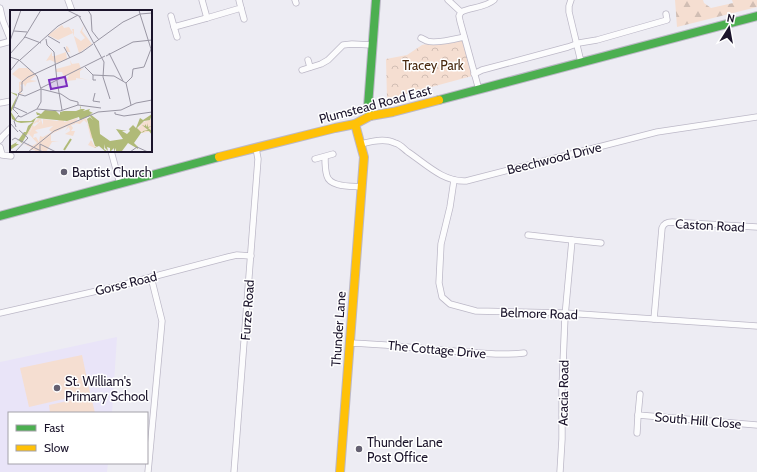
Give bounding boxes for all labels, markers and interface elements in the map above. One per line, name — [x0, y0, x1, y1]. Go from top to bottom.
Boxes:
north arrow — [709, 8, 749, 48]
inset map — [10, 10, 152, 152]
text: N — [726, 11, 736, 26]
park label: Tracey Park — [402, 57, 464, 73]
street label: Plumstead Road East — [317, 81, 434, 127]
street label: Beechwood Drive — [505, 138, 603, 177]
place label: Baptist Church — [72, 164, 152, 180]
marker: Baptist Church — [59, 167, 69, 177]
street label: Caston Road — [675, 215, 745, 235]
street label: Gorse Road — [93, 268, 159, 298]
street label: Furze Road — [237, 279, 257, 341]
street label: Thunder Lane — [327, 290, 349, 367]
street label: Belmore Road — [500, 304, 578, 322]
street label: The Cottage Drive — [387, 337, 487, 361]
street label: Acacia Road — [554, 360, 572, 426]
place label: St. William's Primary School — [65, 373, 148, 404]
marker: St. William's Primary School — [52, 383, 62, 393]
street label: South Hill Close — [654, 408, 742, 432]
legend — [8, 412, 148, 464]
text: Fast — [44, 420, 64, 435]
place label: Thunder Lane Post Office — [367, 434, 443, 465]
text: Slow — [44, 440, 69, 455]
marker: Thunder Lane Post Office — [354, 444, 364, 454]

